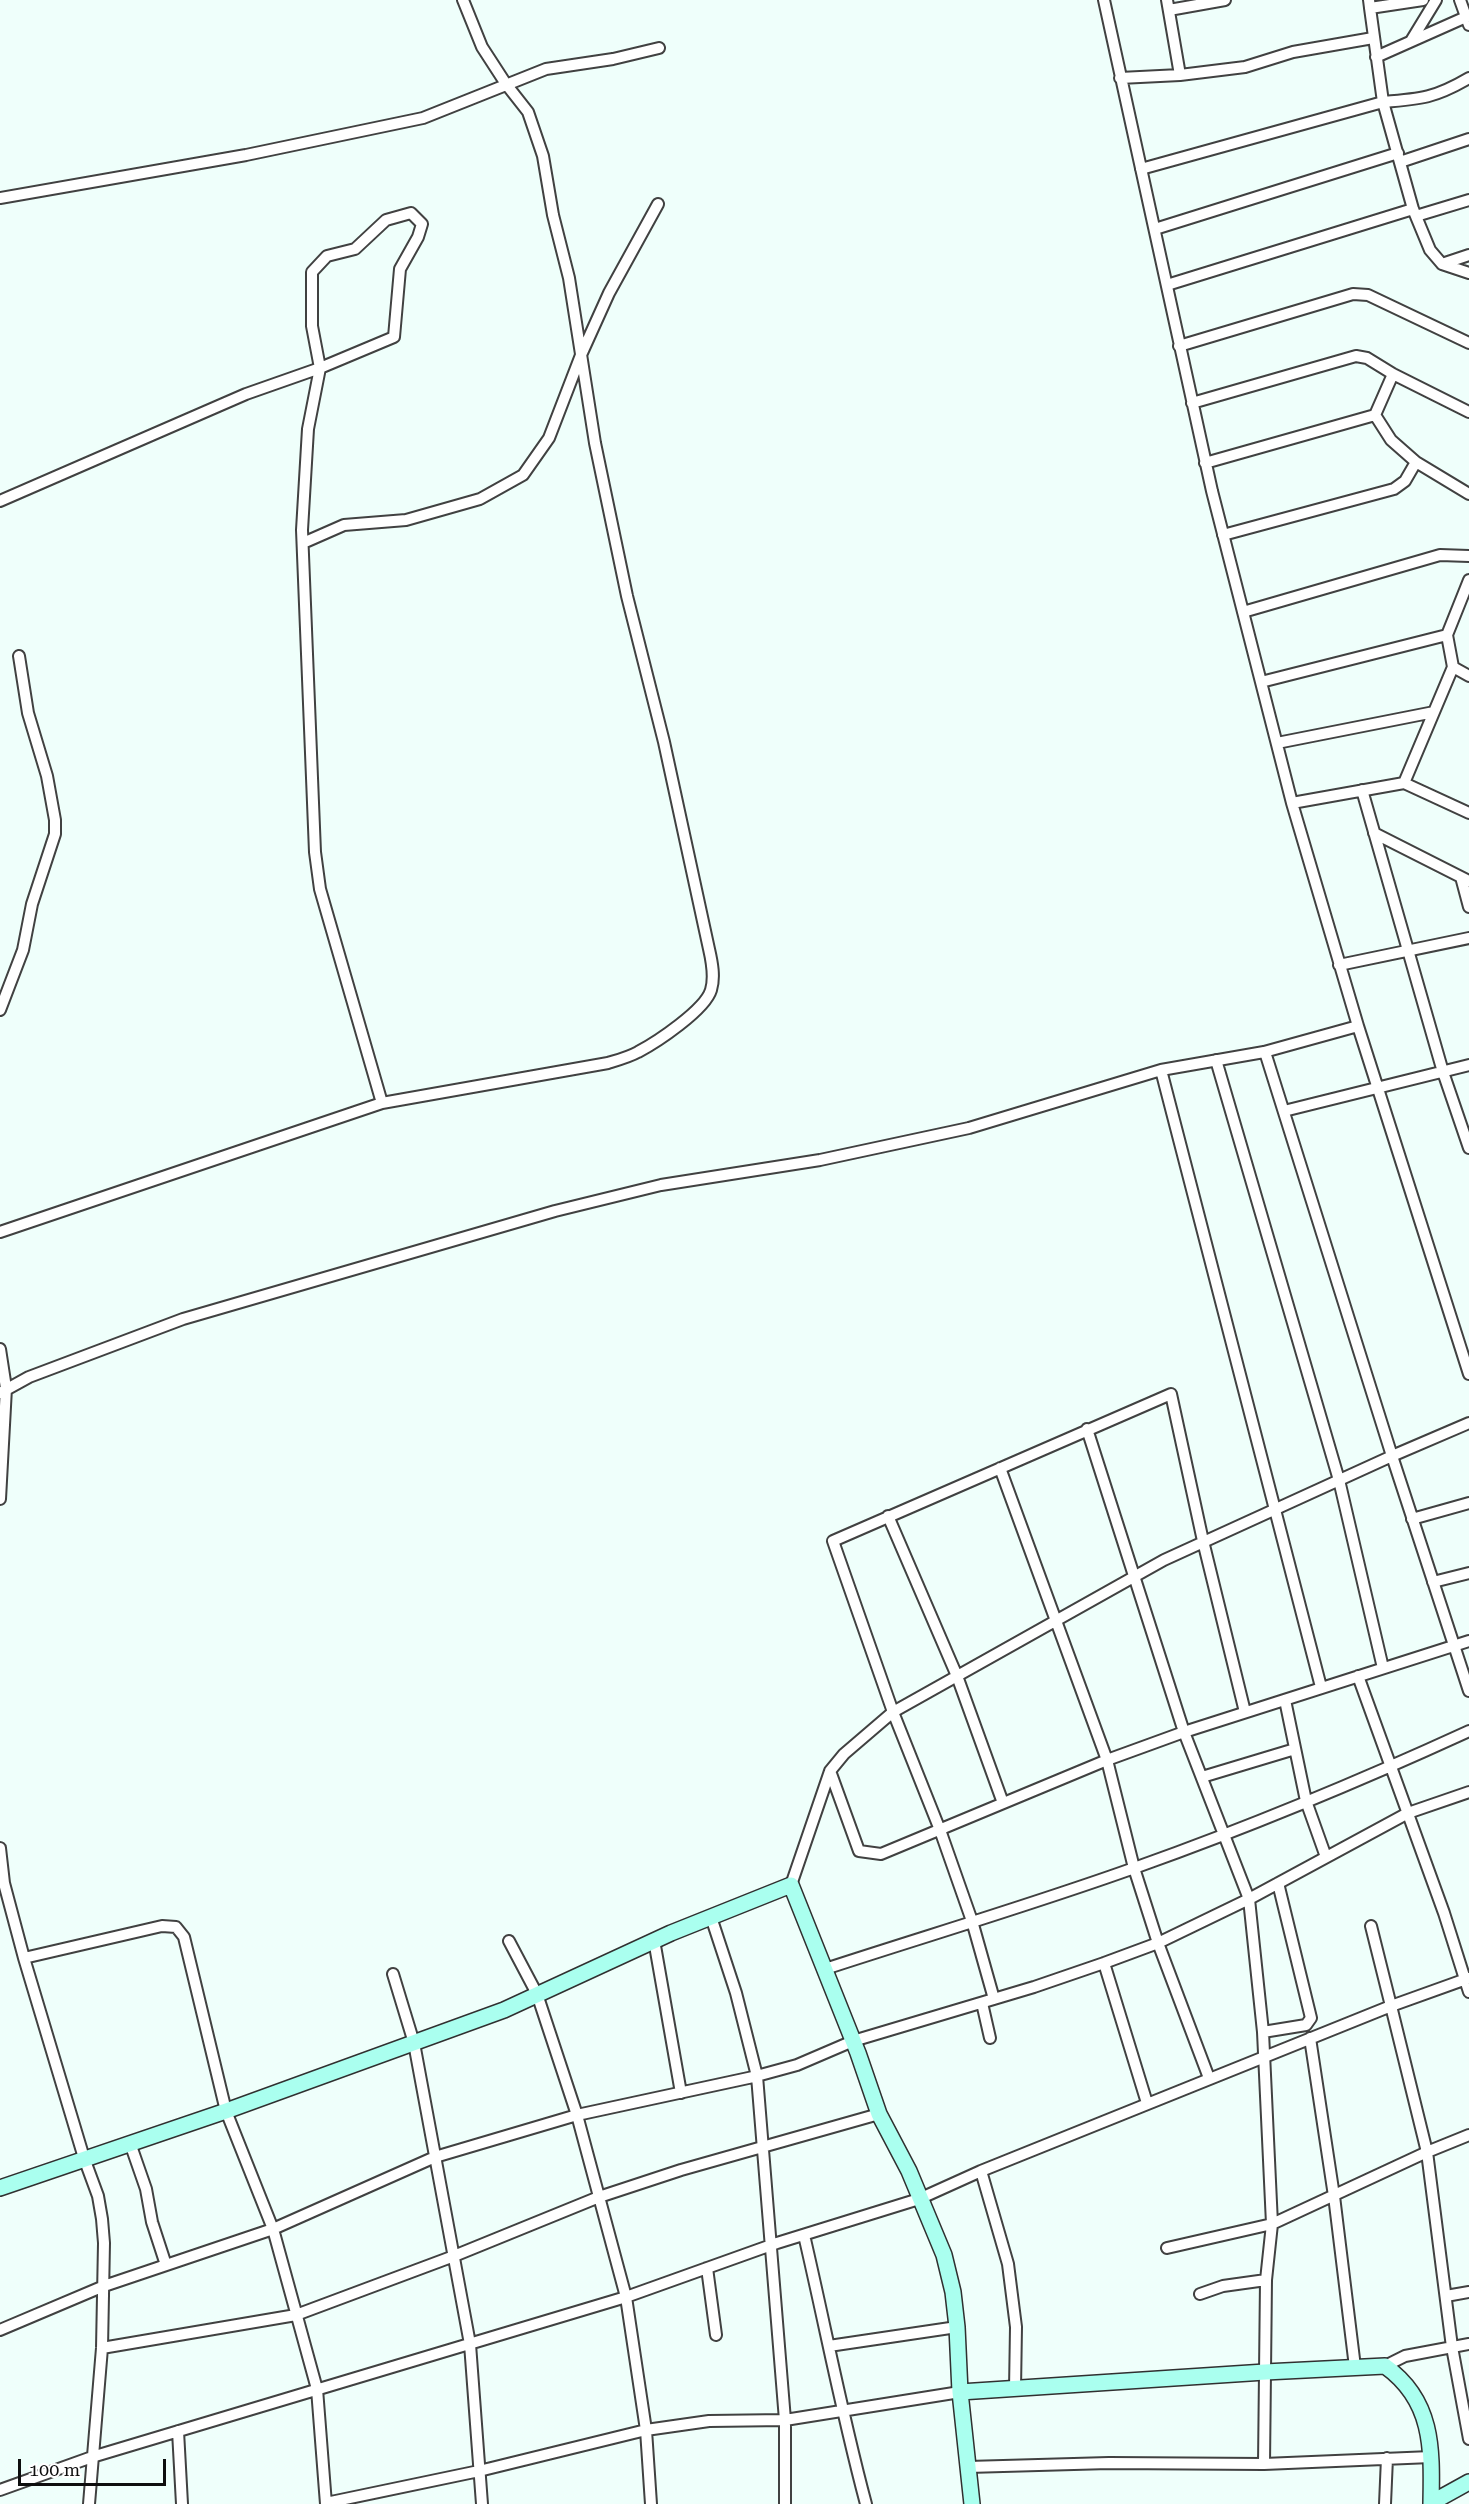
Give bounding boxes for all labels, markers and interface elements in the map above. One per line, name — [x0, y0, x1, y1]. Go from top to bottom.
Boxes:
scale bar — [21, 2447, 170, 2485]
text: 100 m — [29, 2459, 80, 2480]

